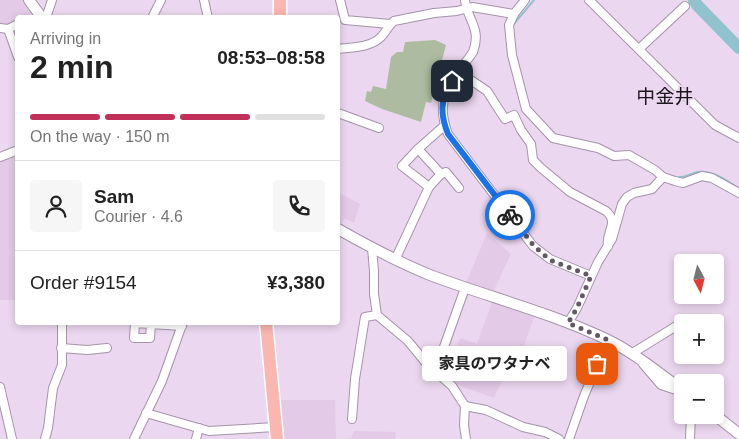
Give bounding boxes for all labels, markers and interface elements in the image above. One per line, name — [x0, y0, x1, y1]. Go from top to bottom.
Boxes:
text: Arriving in — [30, 30, 101, 47]
text: 08:53–08:58 — [217, 47, 325, 68]
text: 2 min — [30, 49, 114, 85]
pin — [431, 60, 473, 102]
icon: home — [438, 67, 466, 95]
district label: 中金井 — [636, 86, 694, 107]
text: On the way · 150 m — [30, 128, 170, 145]
button: person — [30, 180, 82, 232]
button: phone — [273, 180, 325, 232]
text: Sam — [94, 186, 134, 207]
courier — [485, 190, 535, 240]
icon: bike — [496, 201, 524, 229]
text: Courier · 4.6 — [94, 208, 183, 225]
north arrow — [674, 254, 724, 304]
map controls — [674, 254, 724, 424]
text: Order #9154 — [30, 272, 137, 293]
text: ¥3,380 — [267, 272, 325, 293]
button: + — [674, 314, 724, 364]
pin — [576, 343, 618, 385]
callout: 家具のワタナベ — [422, 346, 567, 382]
icon: bag — [583, 350, 611, 378]
text: 家具のワタナベ — [438, 355, 551, 372]
button: − — [674, 374, 724, 424]

